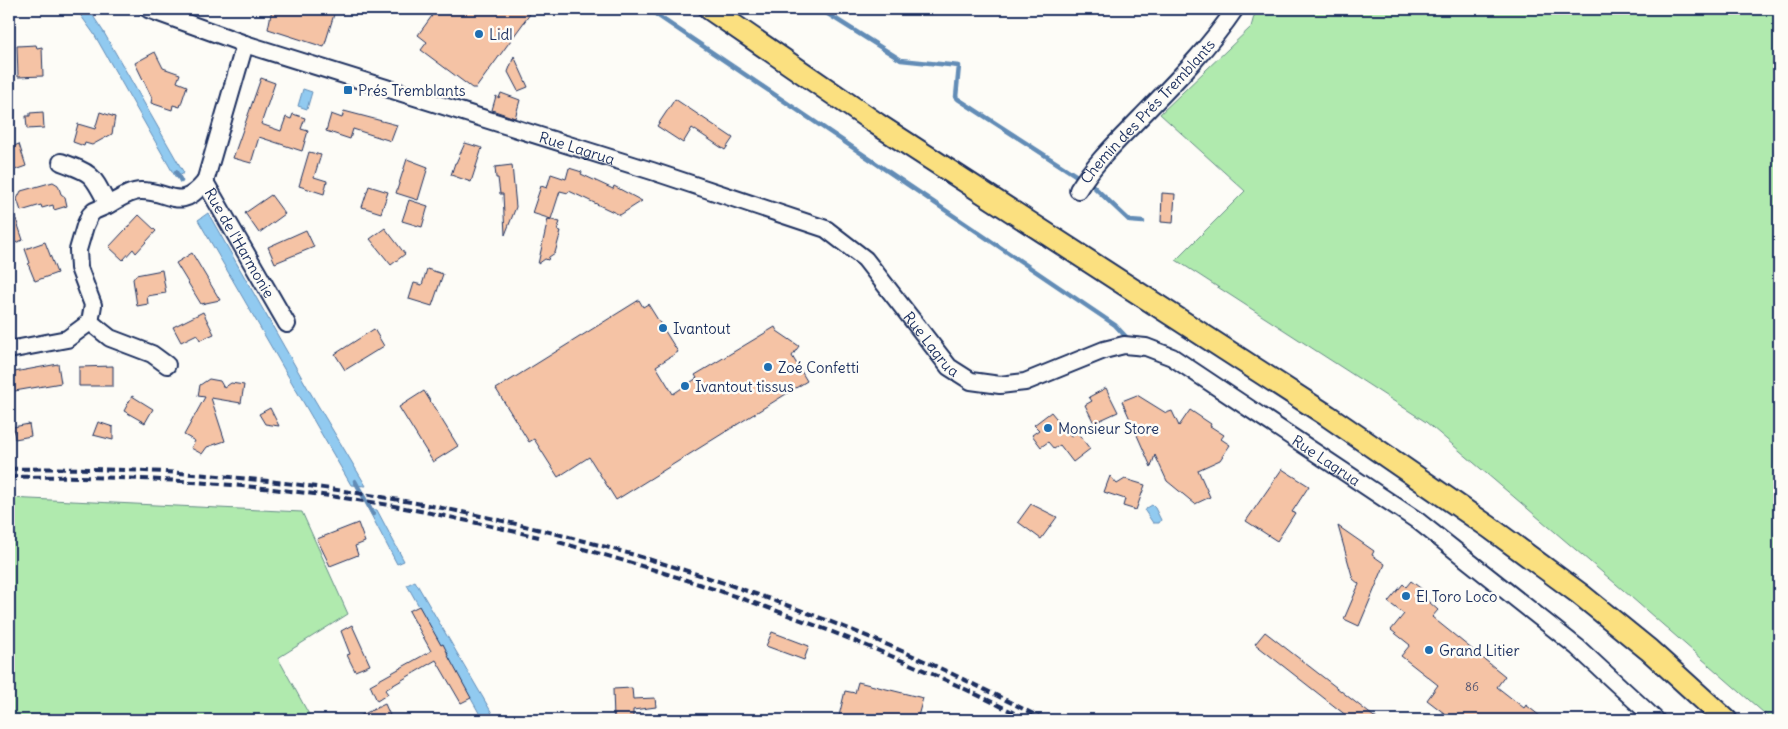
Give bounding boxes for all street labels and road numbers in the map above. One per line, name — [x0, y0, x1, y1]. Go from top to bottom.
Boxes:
street label: Chemin des Prés Tremblants — [1076, 35, 1219, 187]
street label: Rue Lagrua — [537, 127, 618, 168]
street label: Rue de l'Harmonie — [201, 184, 279, 301]
street label: Rue Lagrua — [900, 307, 963, 381]
street label: Rue Lagrua — [1289, 430, 1365, 490]

